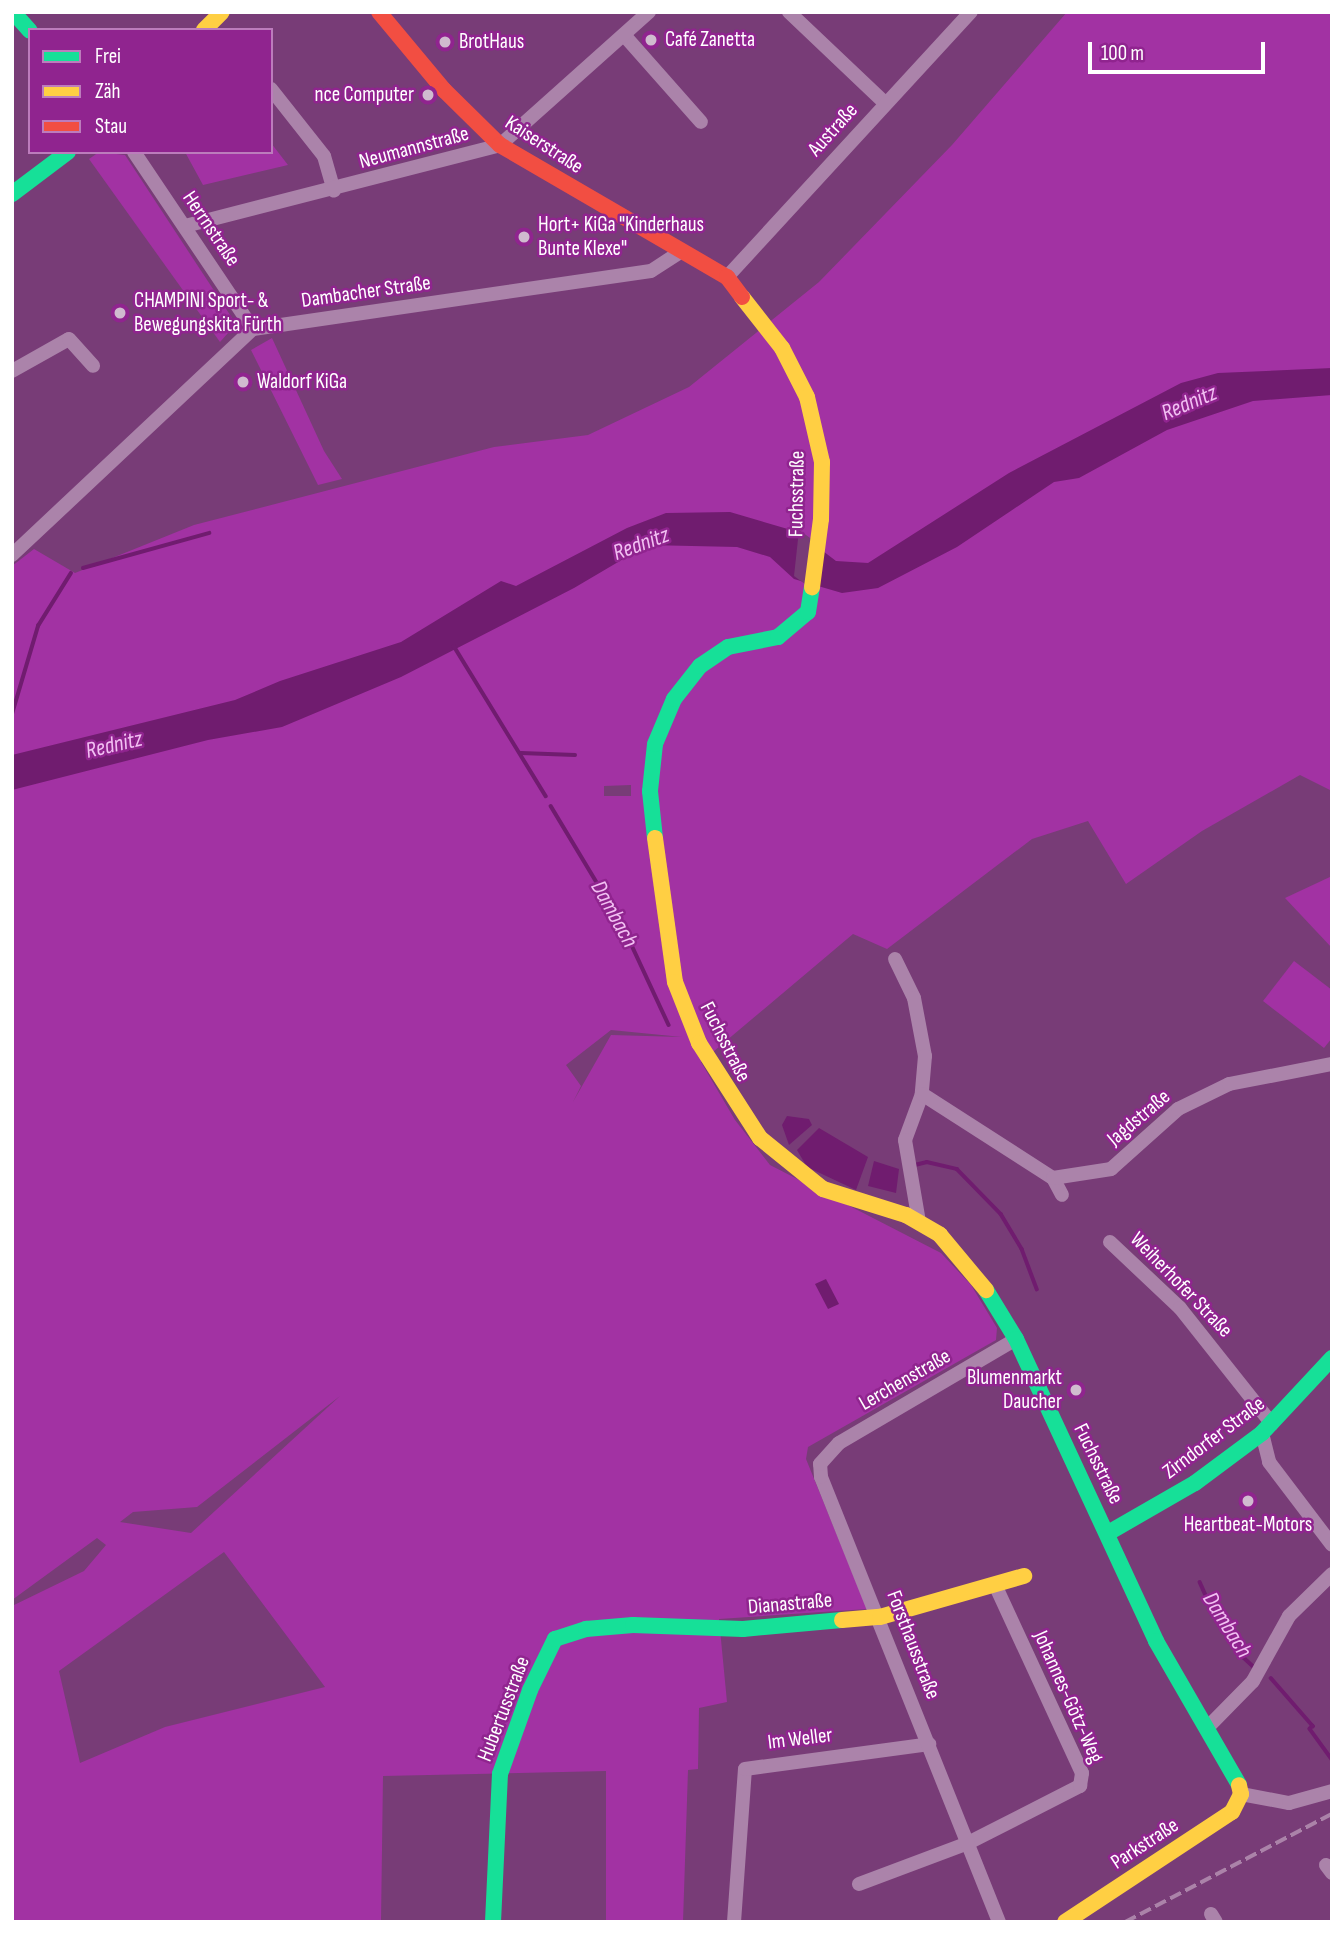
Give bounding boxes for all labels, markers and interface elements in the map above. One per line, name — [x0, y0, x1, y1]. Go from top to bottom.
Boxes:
place label: Café Zanetta — [665, 27, 755, 53]
legend — [28, 28, 273, 154]
scale bar — [1092, 28, 1269, 72]
place label: BrotHaus — [459, 29, 524, 55]
marker: Café Zanetta — [643, 32, 659, 48]
marker: BrotHaus — [437, 34, 453, 50]
text: 100 m — [1101, 41, 1144, 66]
text: Frei — [95, 44, 121, 69]
text: Zäh — [95, 79, 121, 104]
place label: nce Computer — [315, 82, 414, 108]
marker: nce Computer — [420, 87, 436, 103]
street label: Austraße — [803, 98, 863, 162]
street label: Kaiserstraße — [500, 110, 588, 180]
text: Stau — [95, 114, 127, 139]
street label: Neumannstraße — [356, 121, 472, 175]
street label: Herrnstraße — [177, 187, 245, 271]
place label: Hort+ KiGa "Kinderhaus Bunte Klexe" — [538, 212, 704, 262]
marker: Hort+ KiGa "Kinderhaus Bunte Klexe" — [516, 229, 532, 245]
street label: Dambacher Straße — [300, 270, 432, 314]
place label: CHAMPINI Sport- & Bewegungskita Fürth — [134, 288, 282, 338]
marker: CHAMPINI Sport- & Bewegungskita Fürth — [112, 305, 128, 321]
place label: Waldorf KiGa — [257, 369, 347, 395]
marker: Waldorf KiGa — [235, 374, 251, 390]
water label: Rednitz — [1157, 379, 1221, 427]
street label: Fuchsstraße — [784, 451, 810, 537]
water label: Rednitz — [609, 521, 673, 567]
water label: Rednitz — [83, 725, 145, 765]
water label: Dambach — [584, 876, 644, 952]
street label: Fuchsstraße — [694, 998, 756, 1086]
street label: Jagdstraße — [1102, 1084, 1176, 1152]
street label: Weiherhofer Straße — [1124, 1227, 1238, 1343]
street label: Lerchenstraße — [855, 1344, 955, 1416]
place label: Blumenmarkt Daucher — [967, 1365, 1062, 1415]
marker: Blumenmarkt Daucher — [1068, 1382, 1084, 1398]
street label: Zirndorfer Straße — [1158, 1391, 1270, 1485]
street label: Fuchsstraße — [1068, 1420, 1128, 1508]
marker: Heartbeat-Motors — [1240, 1493, 1256, 1509]
place label: Heartbeat-Motors — [1184, 1512, 1312, 1538]
street label: Forsthausstraße — [881, 1587, 945, 1703]
water label: Dambach — [1196, 1587, 1258, 1663]
street label: Dianastraße — [747, 1588, 833, 1620]
street label: Johannes-Götz-Weg — [1028, 1627, 1108, 1767]
street label: Hubertusstraße — [472, 1653, 536, 1765]
street label: Im Weller — [766, 1723, 834, 1755]
street label: Parkstraße — [1107, 1813, 1183, 1875]

